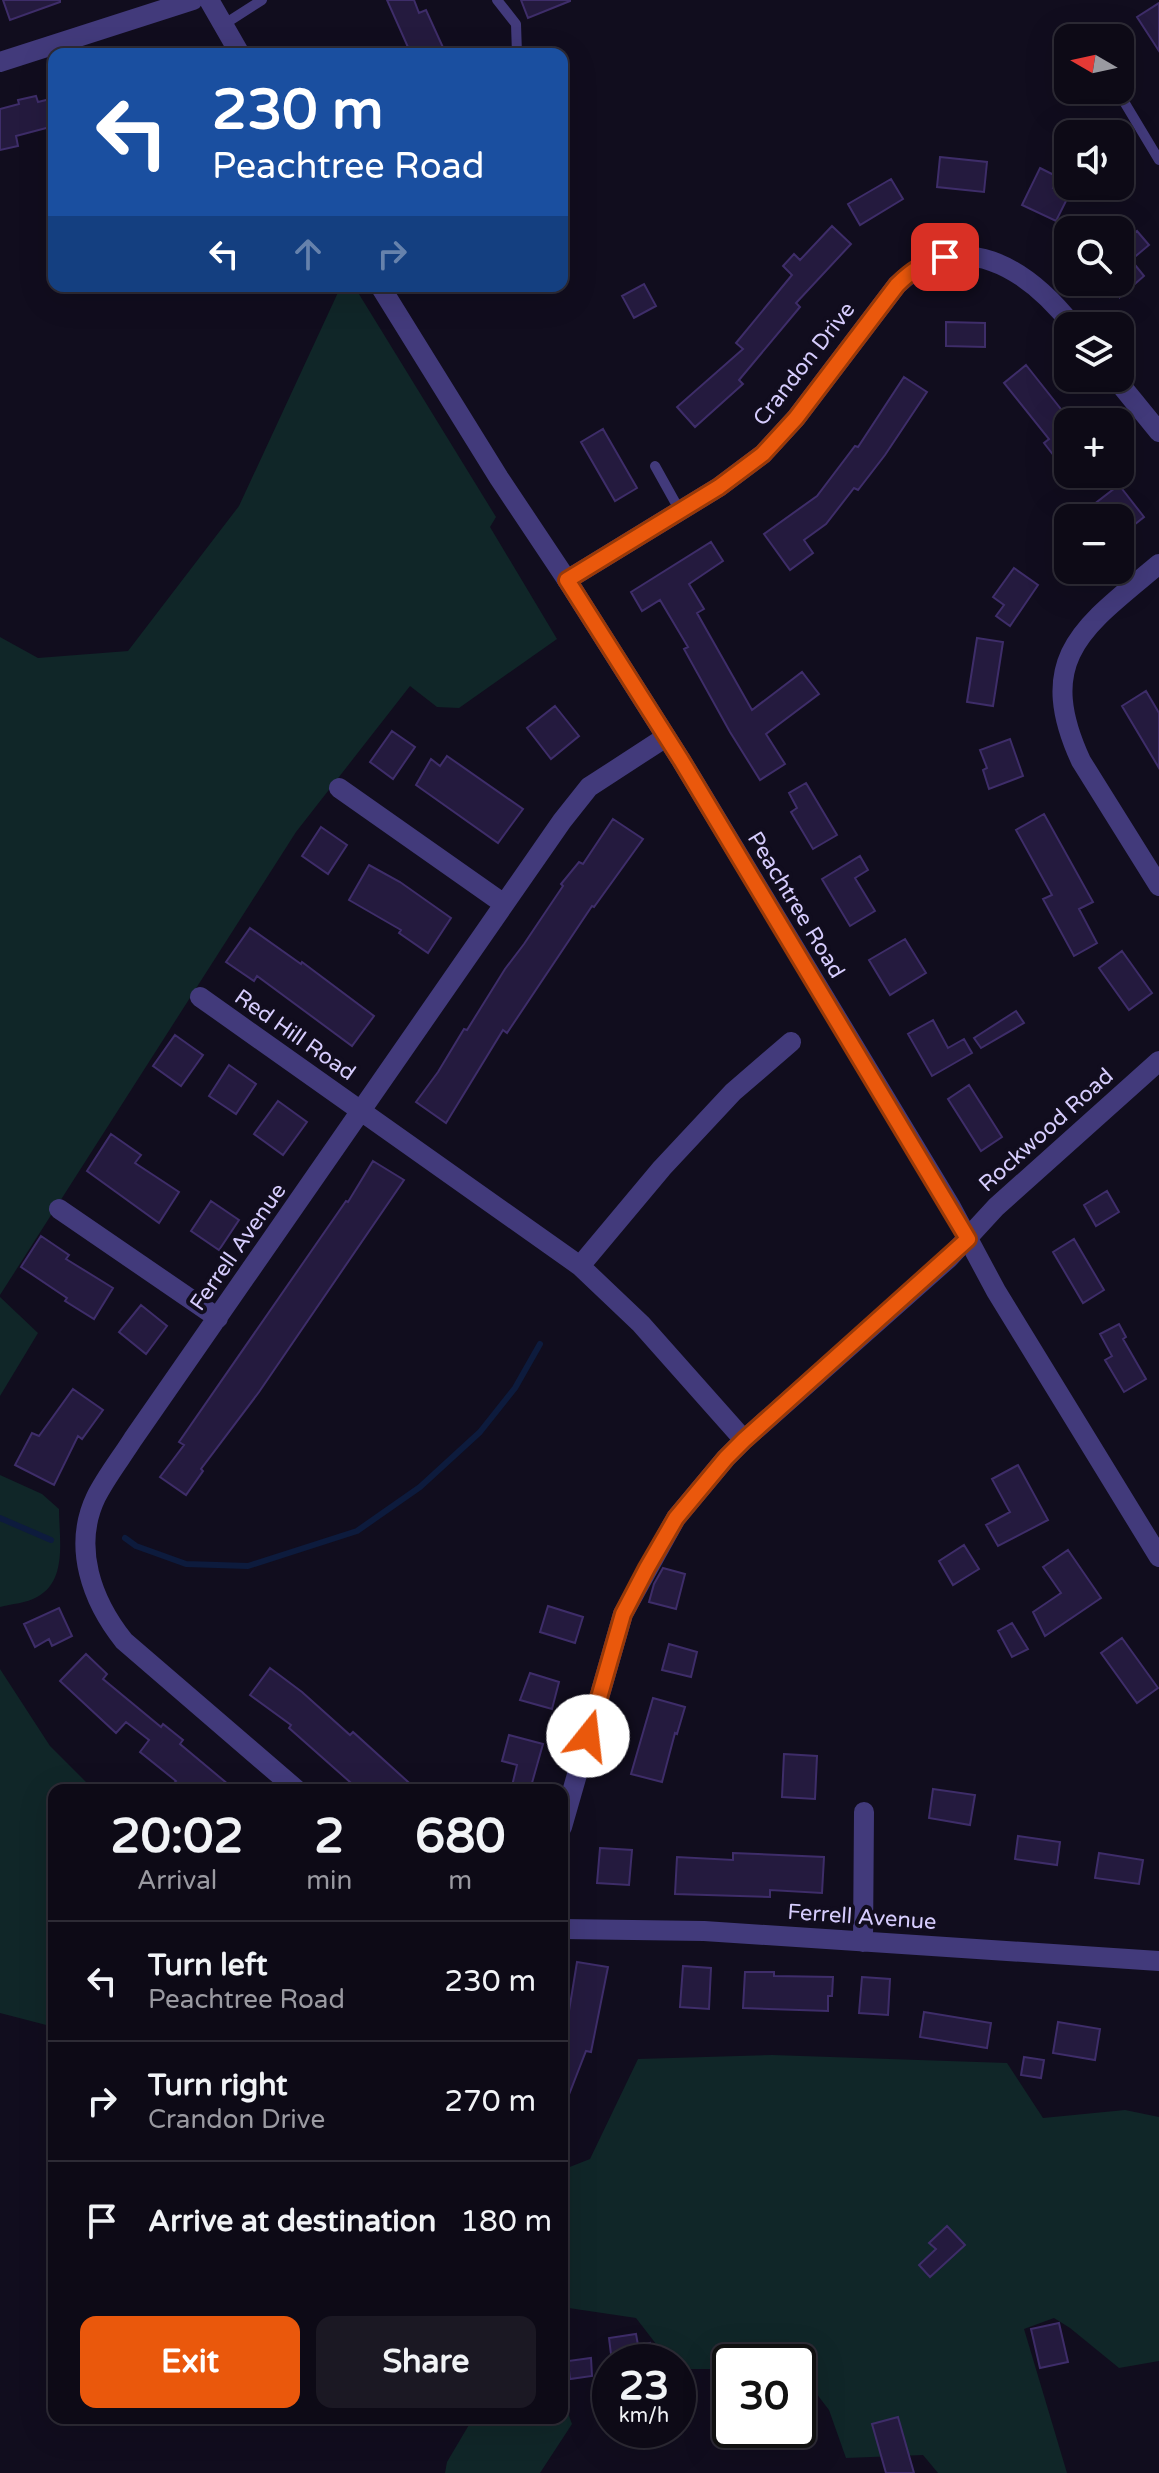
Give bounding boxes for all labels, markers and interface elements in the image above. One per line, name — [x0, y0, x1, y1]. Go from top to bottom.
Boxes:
north arrow — [1054, 24, 1134, 104]
map controls — [1054, 24, 1134, 584]
text: 230 m — [212, 77, 383, 144]
icon: left — [80, 80, 184, 184]
button: sound — [1054, 120, 1134, 200]
text: Peachtree Road — [212, 145, 485, 188]
button: search — [1054, 216, 1134, 296]
pin — [911, 223, 979, 291]
icon: left — [202, 232, 246, 276]
icon: ahead — [286, 232, 330, 276]
icon: right — [370, 232, 414, 276]
icon: arrive — [923, 235, 967, 279]
street label: Crandon Drive — [748, 297, 860, 431]
button: layers — [1054, 312, 1134, 392]
button: + — [1054, 408, 1134, 488]
button: − — [1054, 504, 1134, 584]
street label: Peachtree Road — [742, 827, 850, 983]
street label: Red Hill Road — [230, 984, 360, 1086]
street label: Rockwood Road — [974, 1063, 1118, 1197]
street label: Ferrell Avenue — [185, 1178, 291, 1316]
position arrow — [546, 1694, 630, 1778]
text: 20:02 — [111, 1808, 244, 1866]
text: 2 — [314, 1808, 344, 1866]
text: 680 — [415, 1808, 505, 1866]
text: Arrival — [137, 1865, 217, 1896]
text: min — [306, 1865, 352, 1896]
text: m — [448, 1865, 472, 1896]
street label: Ferrell Avenue — [787, 1899, 937, 1935]
text: Turn left — [148, 1947, 267, 1984]
icon: left — [80, 1959, 124, 2003]
text: 230 m — [444, 1963, 536, 2000]
text: Peachtree Road — [148, 1984, 345, 2015]
text: Turn right — [148, 2067, 288, 2104]
icon: right — [80, 2079, 124, 2123]
text: 270 m — [444, 2083, 536, 2120]
text: Crandon Drive — [148, 2104, 325, 2135]
icon: arrive — [80, 2199, 124, 2243]
text: Arrive at destination — [148, 2203, 436, 2240]
text: 180 m — [460, 2203, 552, 2240]
button: Exit — [80, 2316, 300, 2408]
button: Share — [316, 2316, 536, 2408]
speed limit sign: 30 — [712, 2344, 816, 2448]
text: 23 — [619, 2362, 669, 2410]
text: km/h — [619, 2404, 669, 2428]

